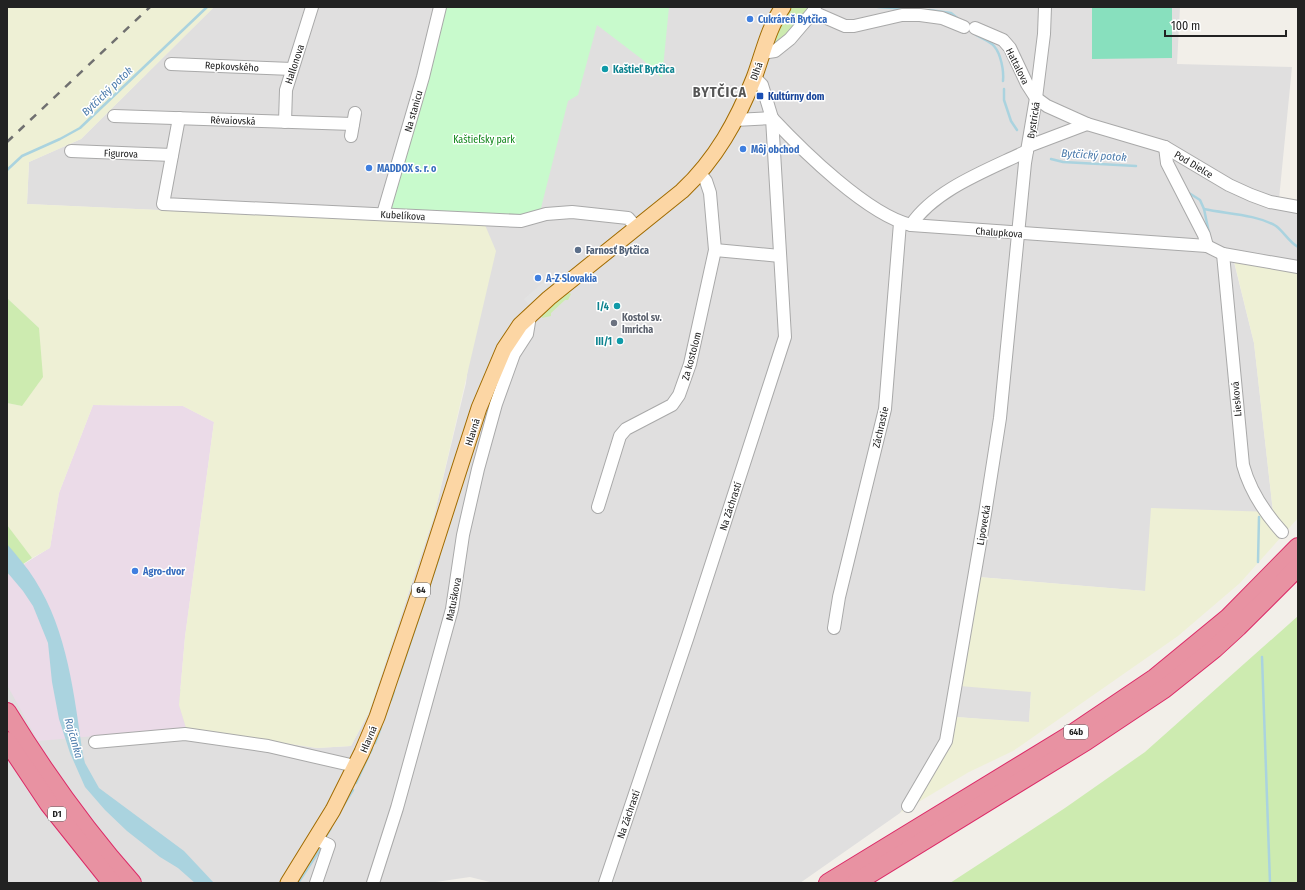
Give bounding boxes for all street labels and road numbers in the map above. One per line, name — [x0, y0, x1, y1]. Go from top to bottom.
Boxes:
street label: Hallonova — [283, 43, 307, 86]
street label: Hattalova — [1003, 46, 1031, 87]
street label: Repkovského — [205, 60, 259, 74]
street label: Dlhá — [748, 60, 766, 82]
street label: Na stanicu — [402, 89, 426, 134]
street label: Bystrická — [1025, 101, 1043, 139]
street label: Révaiovská — [210, 114, 256, 128]
street label: Figurova — [104, 147, 138, 161]
street label: Pod Dielce — [1172, 149, 1215, 181]
street label: Kubelíkova — [380, 208, 426, 223]
street label: Chalupkova — [975, 225, 1023, 241]
street label: Za kostolom — [680, 331, 704, 382]
street label: Liesková — [1229, 381, 1245, 417]
street label: Záchrastie — [870, 405, 892, 449]
street label: Hlavná — [463, 417, 483, 447]
street label: Na Záchrastí — [717, 480, 745, 532]
street label: Lipovecká — [975, 504, 993, 546]
street label: Matuškova — [444, 576, 464, 622]
road number: 64 — [412, 583, 430, 597]
street label: Hlavná — [358, 724, 380, 755]
road number: 64b — [1064, 725, 1088, 739]
street label: Na Záchrastí — [614, 788, 643, 840]
road number: D1 — [48, 807, 66, 821]

